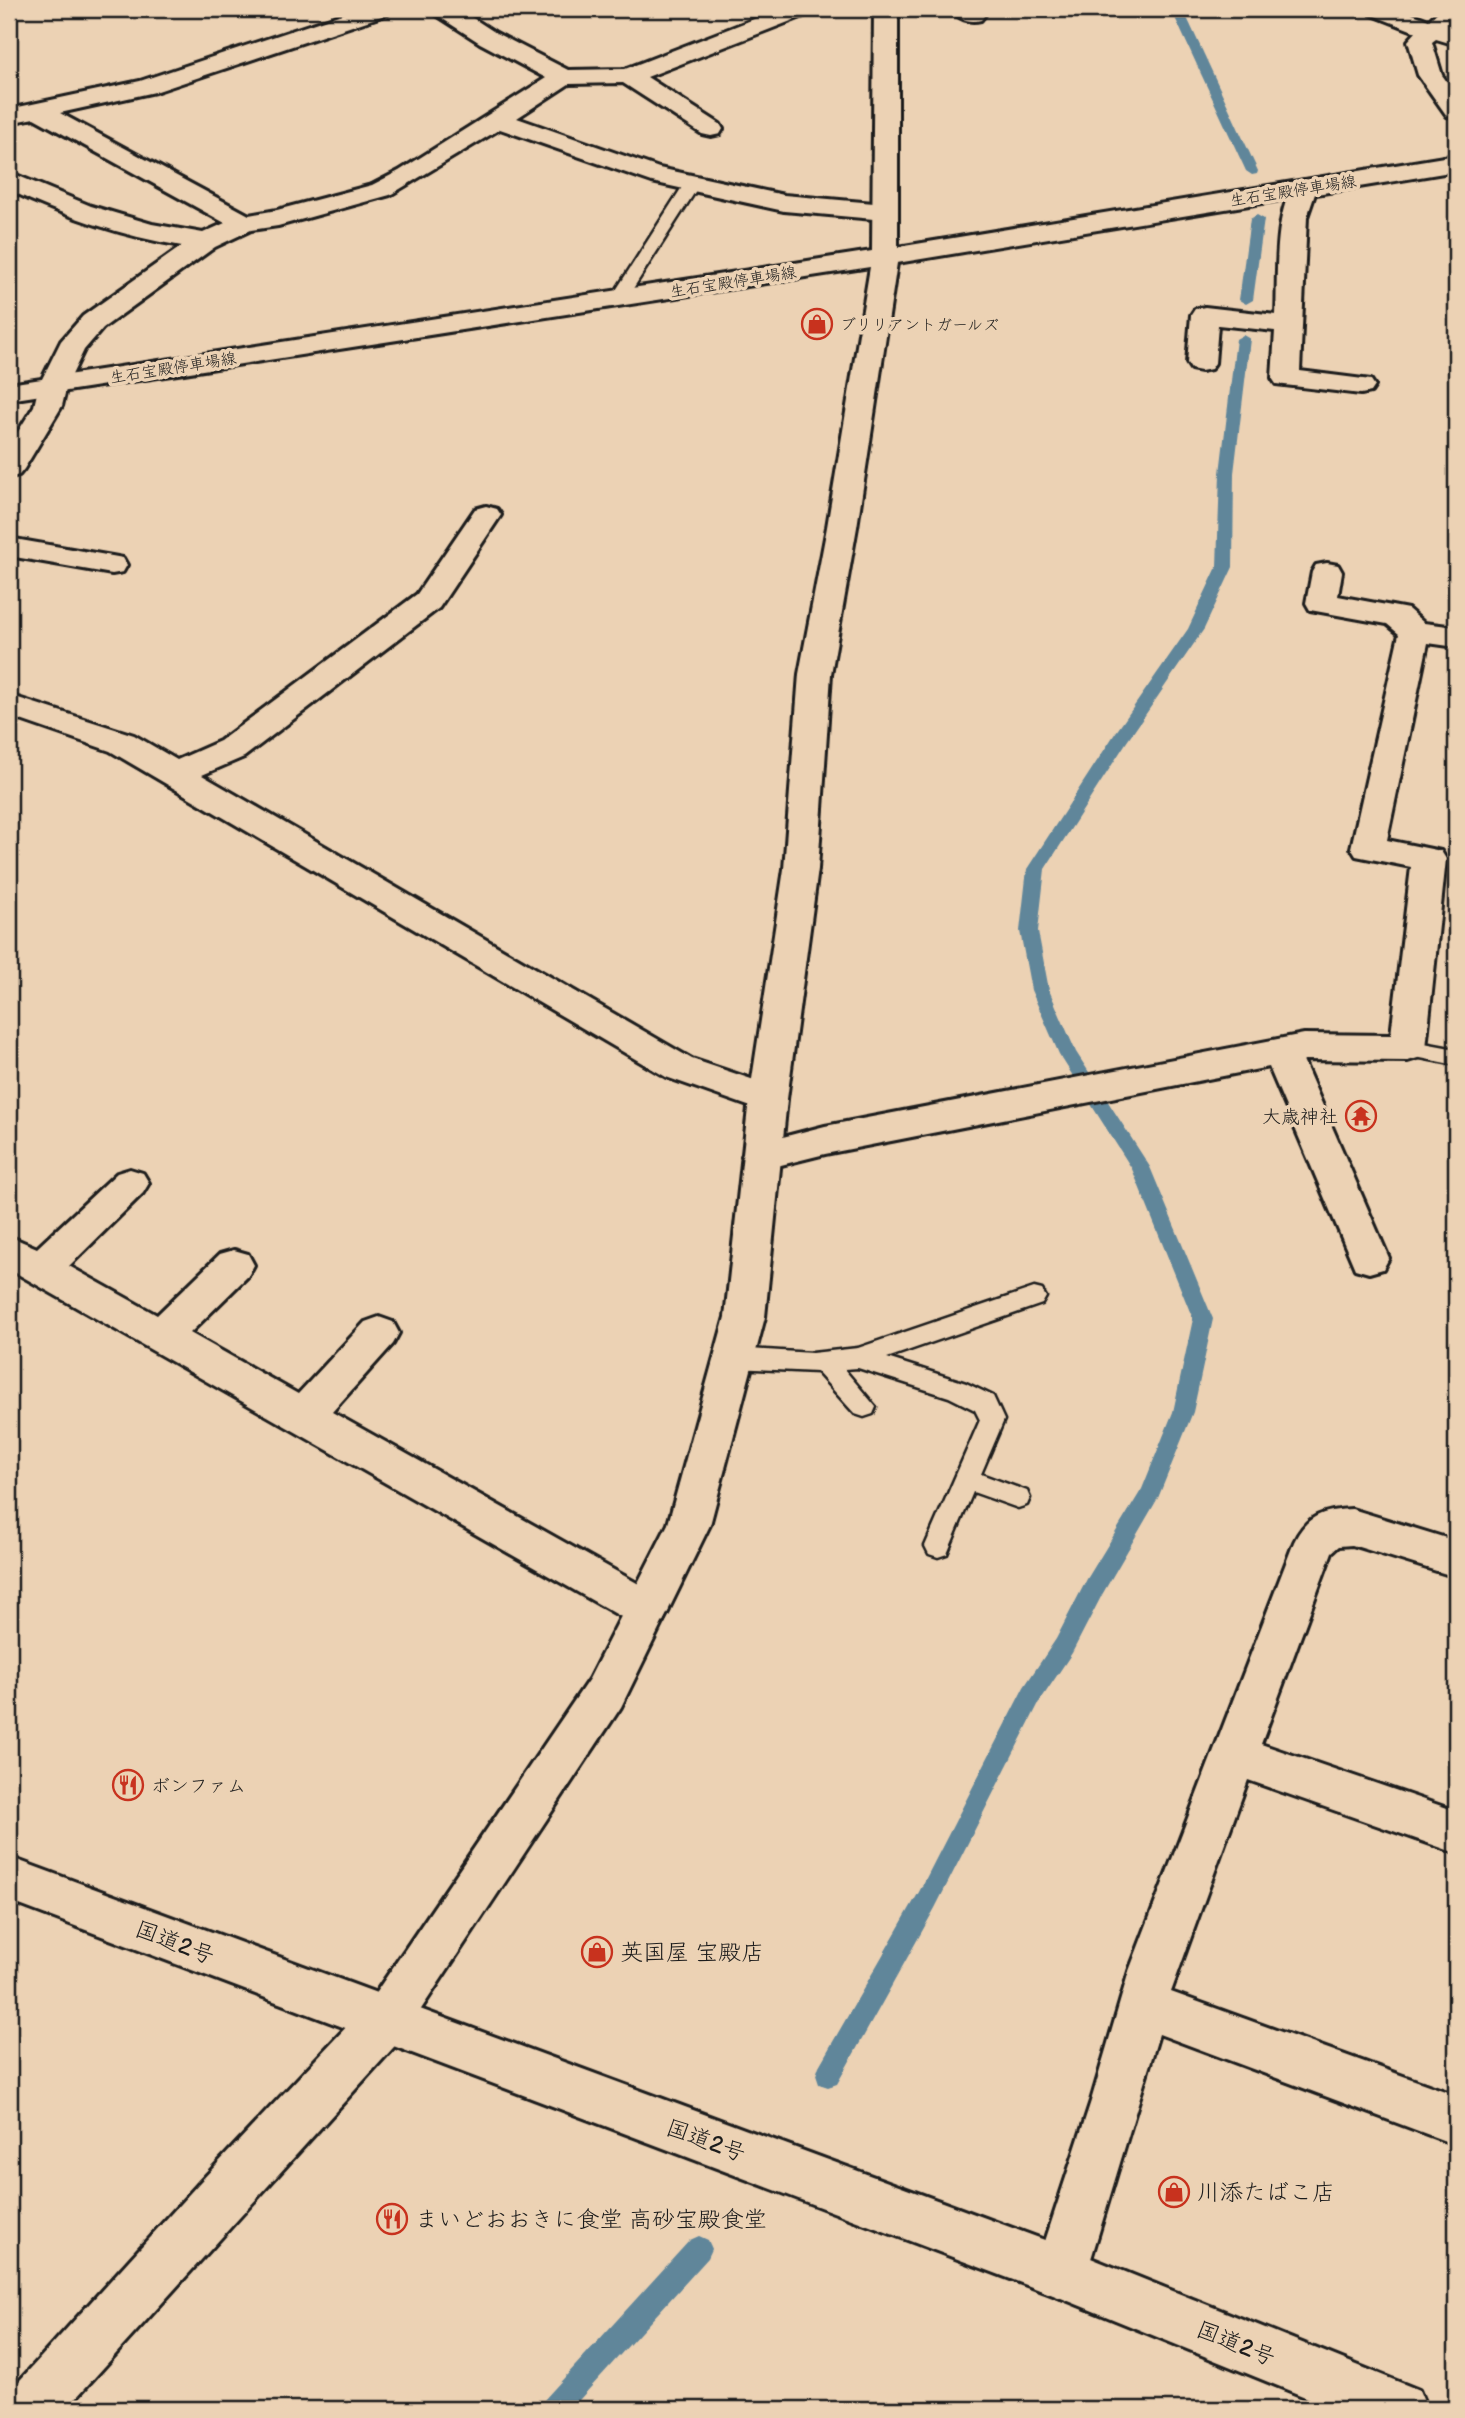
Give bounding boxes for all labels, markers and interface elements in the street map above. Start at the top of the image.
street label: 生石宝殿停車場線 [1229,172,1358,211]
street label: 生石宝殿停車場線 [669,263,798,302]
shop icon: ブリリアントガールズ [800,307,834,341]
place label: ブリリアントガールズ [840,316,999,335]
street label: 生石宝殿停車場線 [109,349,238,388]
temple icon: 大歳神社 [1344,1099,1378,1133]
place label: 大歳神社 [1262,1106,1338,1129]
restaurant icon: ボンファム [111,1768,145,1802]
place label: ボンファム [151,1775,246,1798]
street label: 国道2号 [131,1915,218,1971]
shop icon: 英国屋 宝殿店 [580,1935,614,1969]
place label: 英国屋 宝殿店 [620,1939,764,1967]
street label: 国道2号 [662,2114,749,2168]
shop icon: 川添たばこ店 [1157,2175,1191,2209]
place label: 川添たばこ店 [1197,2179,1335,2207]
restaurant icon: まいどおおきに食堂 高砂宝殿食堂 [375,2202,409,2236]
place label: まいどおおきに食堂 高砂宝殿食堂 [415,2206,767,2234]
street label: 国道2号 [1192,2315,1279,2372]

